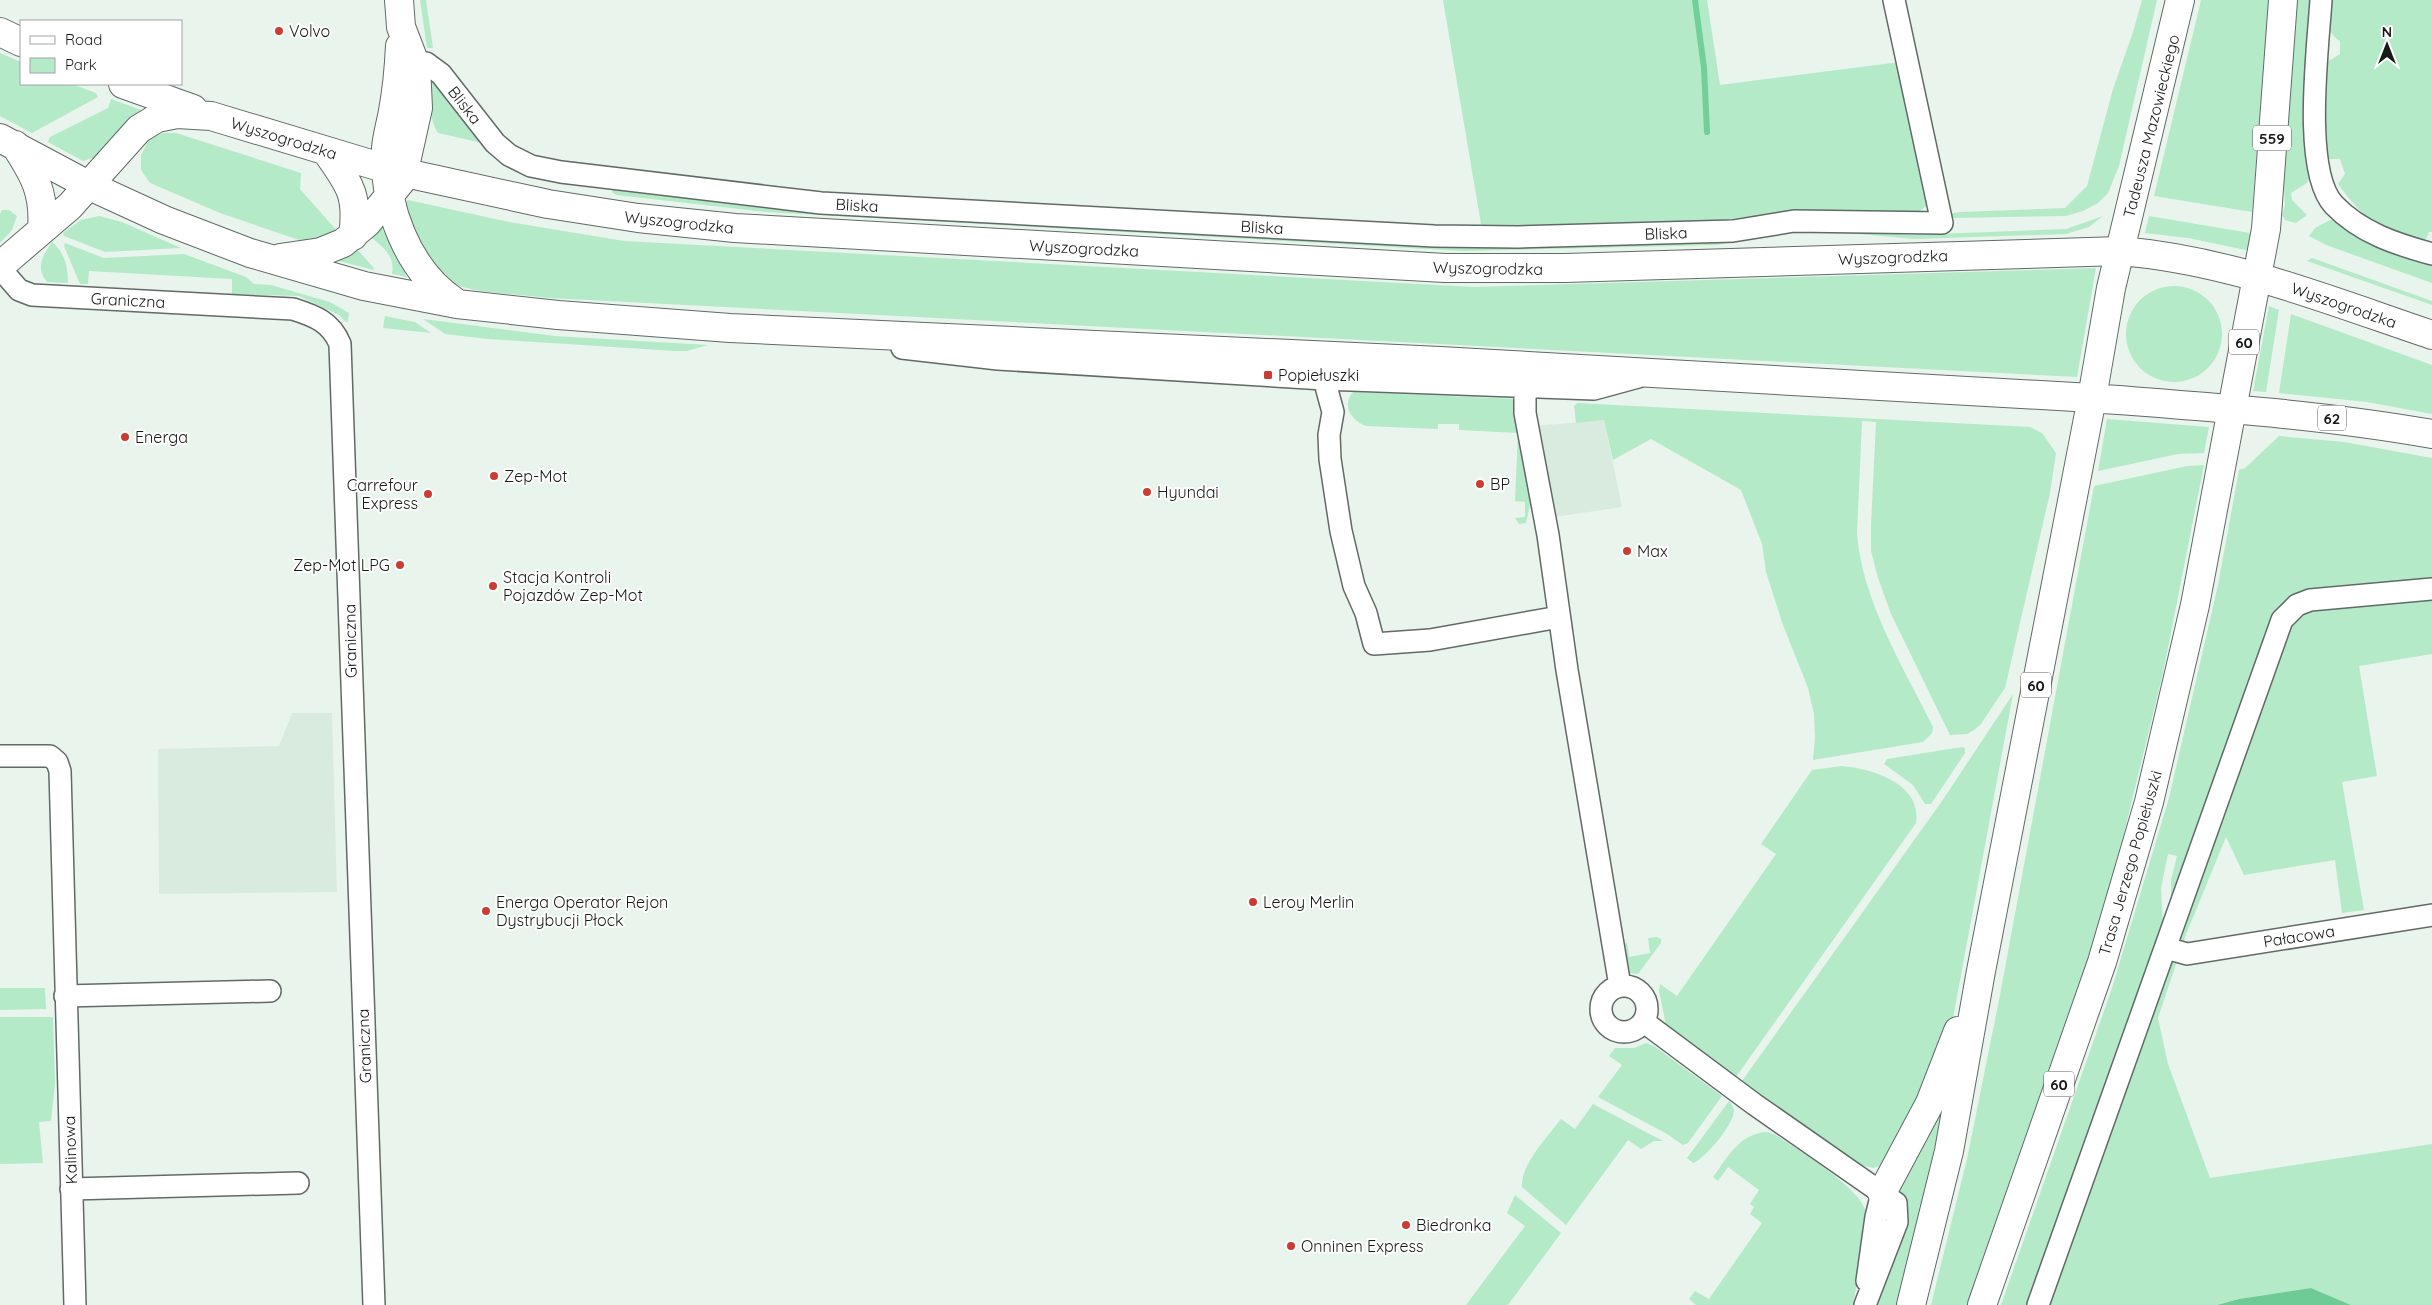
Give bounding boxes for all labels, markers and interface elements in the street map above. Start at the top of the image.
legend [20,20,182,85]
north arrow [2362,20,2412,70]
place label: Volvo [289,21,330,41]
text: N [2382,23,2392,41]
marker: Volvo [273,25,285,37]
text: Road [65,30,102,49]
street label: Tadeusza Mazowieckiego [2119,32,2183,220]
text: Park [65,55,97,74]
street label: Bliska [444,82,486,128]
street label: Wyszogrodzka [228,112,340,164]
road number: 559 [2253,126,2291,150]
street label: Bliska [835,194,879,216]
street label: Wyszogrodzka [623,206,735,238]
street label: Bliska [1240,216,1284,238]
street label: Bliska [1644,222,1688,244]
street label: Wyszogrodzka [1029,235,1139,261]
street label: Wyszogrodzka [1838,245,1948,269]
street label: Wyszogrodzka [1433,257,1543,279]
street label: Wyszogrodzka [2289,278,2399,332]
street label: Graniczna [90,288,166,312]
road number: 60 [2229,330,2259,354]
place label: Popiełuszki [1278,365,1359,385]
marker: Popiełuszki [1262,369,1274,381]
road number: 62 [2318,406,2346,430]
place label: Energa [135,427,188,447]
marker: Energa [119,431,131,443]
place label: Zep-Mot [504,466,568,486]
marker: Zep-Mot [488,470,500,482]
place label: BP [1490,474,1510,494]
place label: Carrefour Express [347,475,418,513]
marker: BP [1474,478,1486,490]
place label: Hyundai [1157,482,1219,502]
marker: Hyundai [1141,486,1153,498]
marker: Carrefour Express [422,488,434,500]
place label: Max [1637,541,1668,561]
marker: Max [1621,545,1633,557]
place label: Zep-Mot LPG [293,555,390,575]
marker: Zep-Mot LPG [394,559,406,571]
place label: Stacja Kontroli Pojazdów Zep-Mot [503,567,643,605]
marker: Stacja Kontroli Pojazdów Zep-Mot [487,580,499,592]
street label: Graniczna [339,604,361,678]
road number: 60 [2021,672,2051,698]
street label: Trasa Jerzego Popiełuszki [2094,768,2166,958]
place label: Energa Operator Rejon Dystrybucji Płock [496,892,668,930]
place label: Leroy Merlin [1263,892,1354,912]
marker: Leroy Merlin [1247,896,1259,908]
marker: Energa Operator Rejon Dystrybucji Płock [480,905,492,917]
street label: Pałacowa [2262,920,2336,952]
street label: Graniczna [353,1008,375,1084]
road number: 60 [2044,1072,2074,1096]
street label: Kalinowa [59,1116,81,1184]
place label: Biedronka [1416,1215,1492,1235]
marker: Biedronka [1400,1219,1412,1231]
place label: Onninen Express [1301,1236,1423,1256]
marker: Onninen Express [1285,1240,1297,1252]

